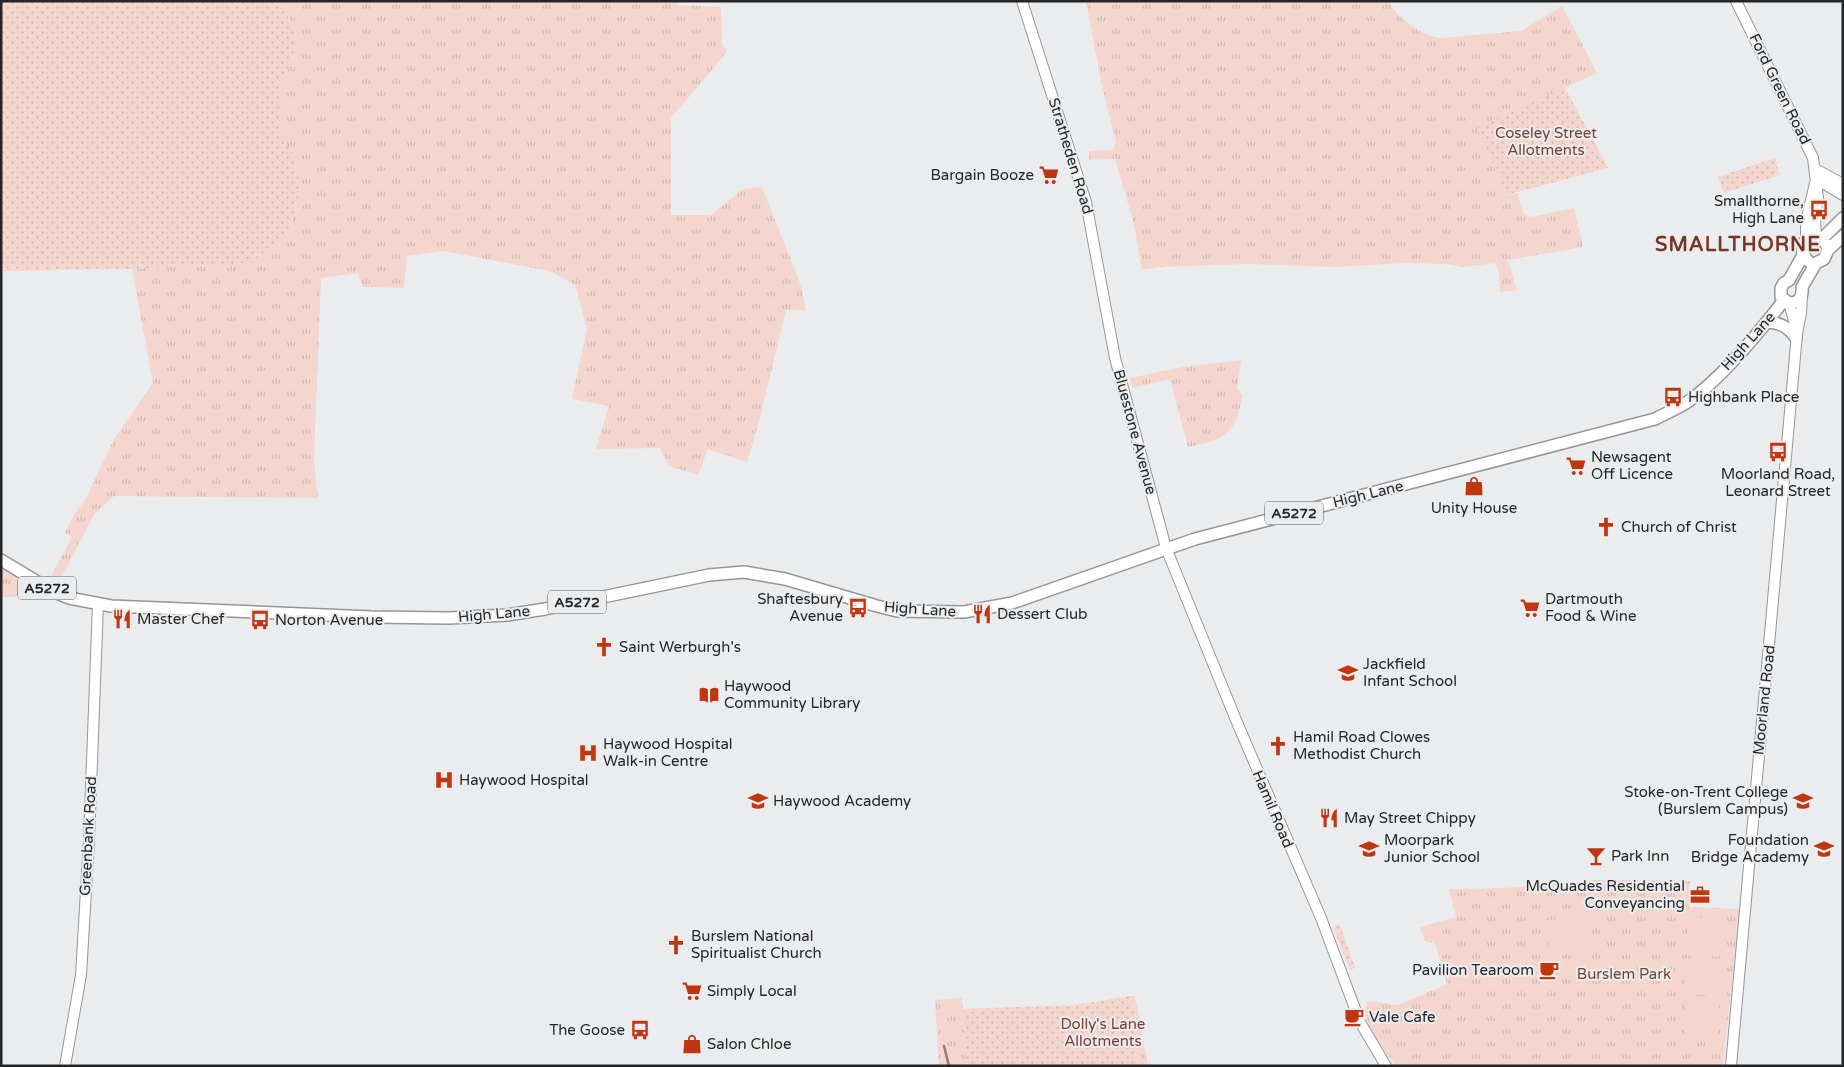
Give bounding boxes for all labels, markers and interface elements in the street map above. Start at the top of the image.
street label: Ford Green Road [1745,31,1815,147]
street label: Stratheden Road [1045,96,1097,216]
park label: Coseley Street Allotments [1495,124,1597,159]
supermarket icon: Bargain Booze [1038,164,1060,186]
place label: Bargain Booze [930,166,1034,184]
place label: Smallthorne, High Lane [1714,192,1804,227]
bus stop icon: Smallthorne, High Lane [1808,199,1830,221]
district label: SMALLTHORNE [1655,233,1821,257]
street label: High Lane [1717,308,1779,374]
street label: Bluestone Avenue [1110,367,1160,497]
bus stop icon: Highbank Place [1662,386,1684,408]
place label: Highbank Place [1688,388,1799,406]
bus stop icon: Moorland Road, Leonard Street [1767,441,1789,463]
place label: Newsagent Off Licence [1591,448,1673,483]
supermarket icon: Newsagent Off Licence [1565,455,1587,477]
place label: Moorland Road, Leonard Street [1721,465,1835,500]
shop icon: Unity House [1463,475,1485,497]
street label: High Lane [1331,477,1405,511]
place label: Unity House [1431,499,1517,517]
road number: A5272 [1265,502,1323,524]
church icon: Church of Christ [1595,516,1617,538]
place label: Church of Christ [1621,518,1737,536]
road number: A5272 [18,576,76,600]
road number: A5272 [548,590,606,614]
place label: Shaftesbury Avenue [757,590,843,625]
place label: Dartmouth Food & Wine [1545,590,1636,625]
bus stop icon: Shaftesbury Avenue [847,597,869,619]
supermarket icon: Dartmouth Food & Wine [1519,597,1541,619]
street label: High Lane [883,598,957,620]
street label: High Lane [457,602,531,626]
restaurant icon: Dessert Club [971,603,993,625]
place label: Dessert Club [997,605,1088,623]
restaurant icon: Master Chef [111,608,133,630]
bus stop icon: Norton Avenue [249,609,271,631]
place label: Master Chef [137,610,225,628]
place label: Norton Avenue [275,611,383,629]
church icon: Saint Werburgh's [593,636,615,658]
place label: Saint Werburgh's [619,638,741,656]
street label: Moorland Road [1749,644,1779,756]
place label: Jackfield Infant School [1363,655,1457,690]
school or university icon: Jackfield Infant School [1337,662,1359,684]
place label: Haywood Community Library [724,677,860,712]
library icon: Haywood Community Library [698,684,720,706]
place label: Hamil Road Clowes Methodist Church [1293,728,1430,763]
place label: Haywood Hospital Walk-in Centre [603,735,733,770]
church icon: Hamil Road Clowes Methodist Church [1267,735,1289,757]
hospital icon: Haywood Hospital Walk-in Centre [577,742,599,764]
street label: Hamil Road [1249,767,1297,851]
hospital icon: Haywood Hospital [433,769,455,791]
place label: Haywood Hospital [459,771,589,789]
street label: Greenbank Road [76,776,100,896]
place label: Stoke-on-Trent College (Burslem Campus) [1624,783,1788,818]
school or university icon: Haywood Academy [747,790,769,812]
school or university icon: Stoke-on-Trent College (Burslem Campus) [1792,790,1814,812]
place label: Haywood Academy [773,792,911,810]
restaurant icon: May Street Chippy [1318,807,1340,829]
place label: May Street Chippy [1344,809,1476,827]
place label: Moorpark Junior School [1384,831,1480,866]
place label: Foundation Bridge Academy [1691,831,1809,866]
school or university icon: Moorpark Junior School [1358,838,1380,860]
school or university icon: Foundation Bridge Academy [1813,838,1835,860]
bar icon: Park Inn [1585,845,1607,867]
place label: Park Inn [1611,847,1669,865]
place label: McQuades Residential Conveyancing [1526,877,1685,912]
office icon: McQuades Residential Conveyancing [1689,884,1711,906]
place label: Burslem National Spiritualist Church [691,927,822,962]
church icon: Burslem National Spiritualist Church [665,934,687,956]
cafe icon: Pavilion Tearoom [1538,959,1560,981]
place label: Pavilion Tearoom [1412,961,1534,979]
park label: Burslem Park [1577,965,1671,983]
supermarket icon: Simply Local [681,980,703,1002]
place label: Simply Local [707,982,797,1000]
cafe icon: Vale Cafe [1343,1006,1365,1028]
place label: Vale Cafe [1369,1008,1436,1026]
park label: Dolly's Lane Allotments [1061,1015,1145,1050]
bus stop icon: The Goose [629,1019,651,1041]
place label: The Goose [549,1021,625,1039]
shop icon: Salon Chloe [681,1033,703,1055]
place label: Salon Chloe [707,1035,791,1053]

